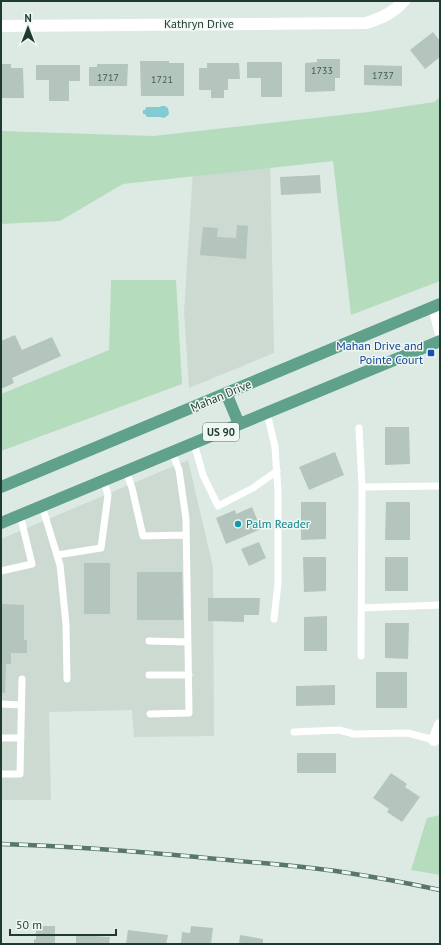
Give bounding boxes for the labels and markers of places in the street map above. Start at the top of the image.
place label: Mahan Drive and Pointe Court [336,338,423,367]
marker: Mahan Drive and Pointe Court [426,348,436,358]
place label: Palm Reader [246,516,310,531]
marker: Palm Reader [233,519,243,529]

